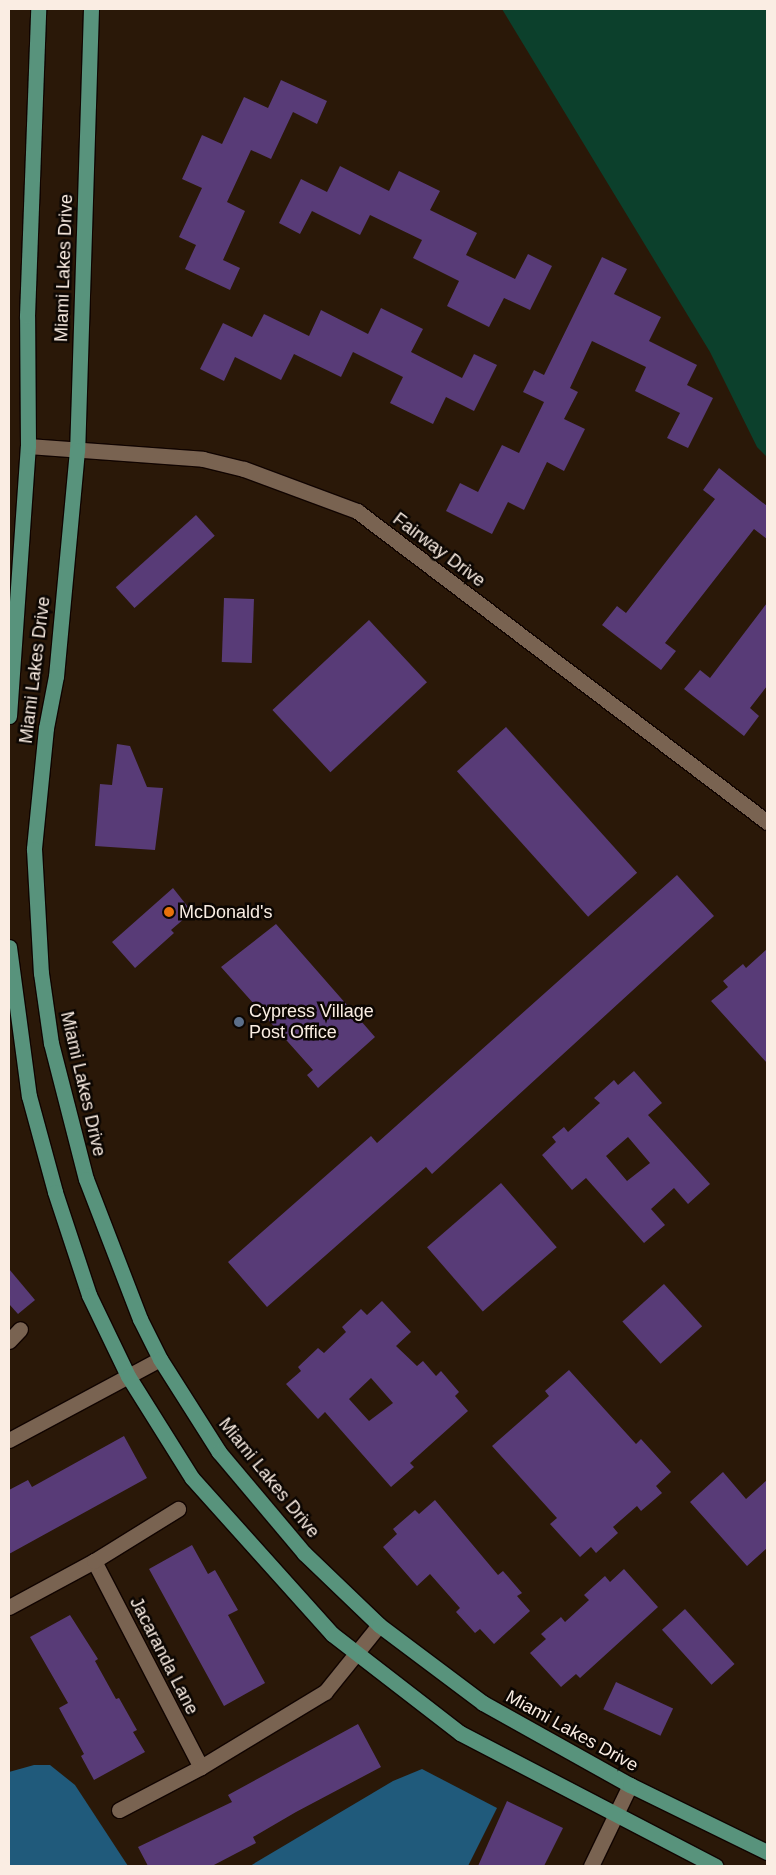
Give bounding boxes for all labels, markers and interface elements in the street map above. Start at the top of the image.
street label: Miami Lakes Drive [51,194,77,342]
street label: Fairway Drive [389,508,489,592]
street label: Miami Lakes Drive [15,595,55,745]
place label: McDonald's [179,901,272,923]
marker: McDonald's [163,906,175,918]
place label: Cypress Village Post Office [249,1001,374,1044]
street label: Miami Lakes Drive [56,1009,110,1159]
marker: Cypress Village Post Office [233,1016,245,1028]
street label: Miami Lakes Drive [214,1414,324,1542]
street label: Jacaranda Lane [125,1594,203,1718]
street label: Miami Lakes Drive [502,1686,642,1776]

